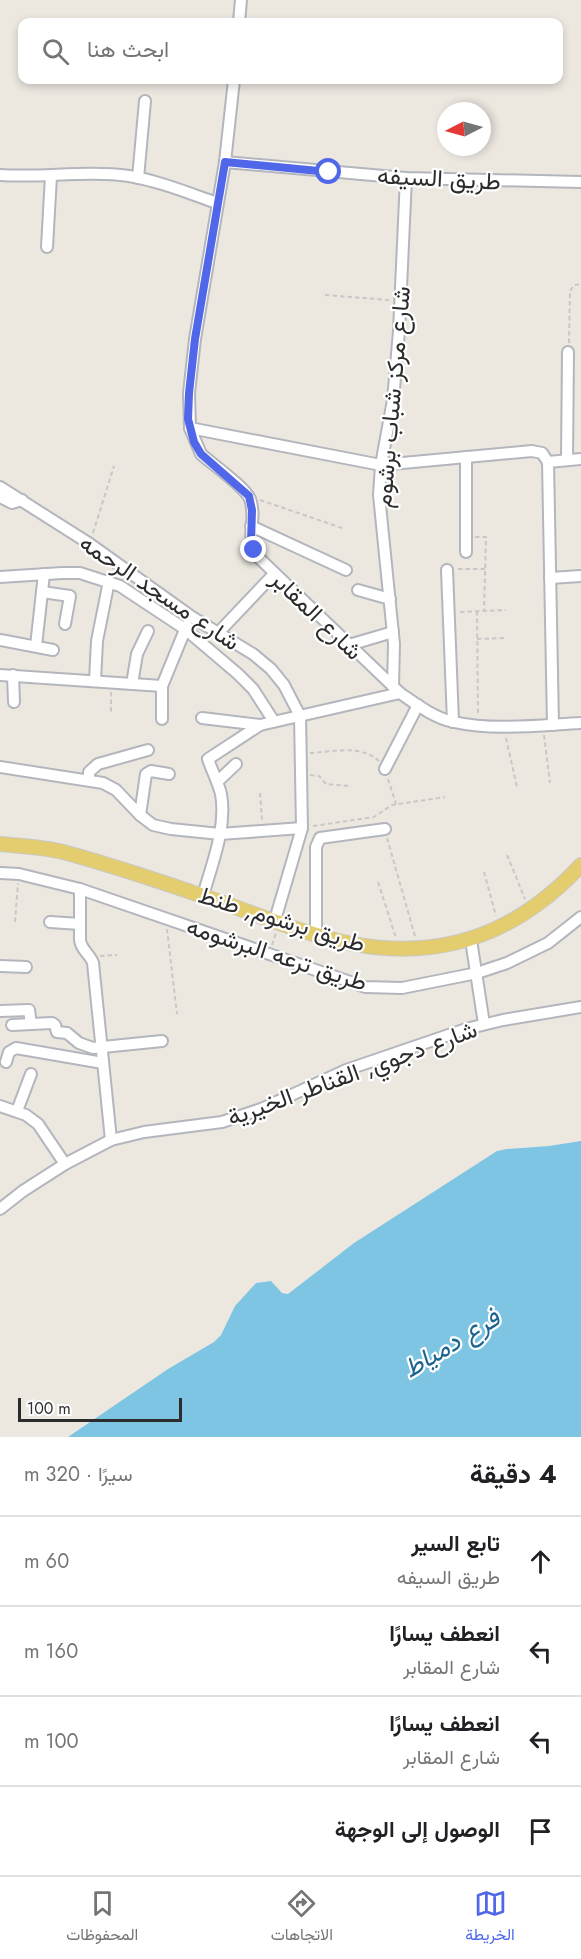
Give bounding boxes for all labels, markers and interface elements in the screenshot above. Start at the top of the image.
search box [18,18,563,84]
text: ابحث هنا [87,33,169,65]
icon: search [39,35,72,68]
north arrow [437,102,491,156]
street label: طريق السيفه [376,157,502,199]
route start [315,158,341,184]
street label: شارع مركز شباب برشوم [365,285,419,509]
street label: شارع مسجد الرحمه [73,525,247,659]
route end [240,536,266,562]
street label: شارع المقابر [262,561,371,668]
street label: طريق برشوم, طنط [194,877,370,961]
street label: طريق ترعه البرشومه [182,908,372,1000]
street label: شارع دجوي, القناطر الخيرية [222,1011,483,1136]
water label: فرع دمياط [395,1298,508,1387]
scale bar [18,1395,182,1422]
text: 100 m [27,1397,71,1420]
text: 4 دقيقة [470,1455,557,1493]
text: سيرًا · 320 m [24,1460,133,1489]
text: تابع السير [411,1527,500,1559]
icon: ahead [524,1545,557,1578]
text: 60 m [24,1547,69,1576]
text: طريق السيفه [397,1563,500,1592]
text: انعطف يسارًا [389,1617,500,1649]
icon: left [524,1635,557,1668]
text: 160 m [24,1637,78,1666]
text: شارع المقابر [403,1653,500,1682]
text: انعطف يسارًا [389,1707,500,1739]
icon: left [524,1725,557,1758]
text: 100 m [24,1727,79,1756]
text: شارع المقابر [403,1743,500,1772]
text: الوصول إلى الوجهة [335,1813,500,1845]
icon: arrive [524,1815,557,1848]
tab: المحفوظات [66,1887,138,1949]
tab: الاتجاهات [271,1887,333,1949]
tab: الخريطة [465,1887,515,1949]

